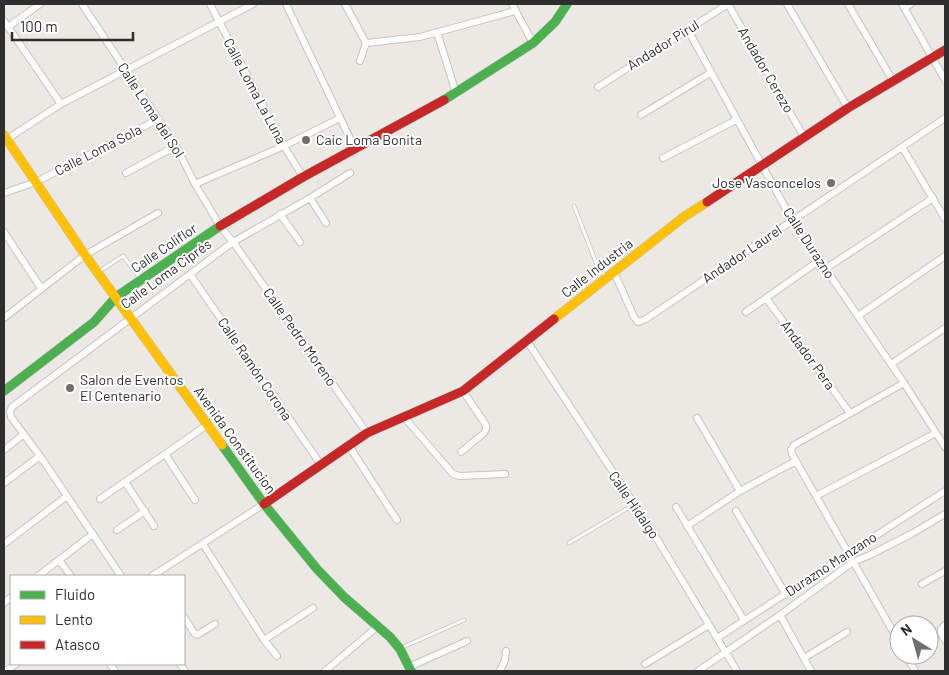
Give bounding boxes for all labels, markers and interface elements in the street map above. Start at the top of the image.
scale bar [12,10,134,42]
street label: Andador Pirul [624,16,702,73]
text: 100 m [20,17,58,35]
street label: Andador Cerezo [735,24,798,116]
street label: Calle Loma La Luna [220,35,291,147]
street label: Calle Loma del Sol [114,59,188,160]
street label: Calle Loma Sola [51,120,144,179]
place label: Caic Loma Bonita [316,131,422,148]
marker: Caic Loma Bonita [300,134,312,146]
place label: Jose Vasconcelos [712,174,821,191]
marker: Jose Vasconcelos [825,177,837,189]
street label: Calle Durazno [780,204,839,282]
street label: Calle Coliflor [127,219,200,276]
street label: Andador Laurel [699,221,785,286]
street label: Calle Industria [558,234,636,301]
street label: Calle Loma Ciprés [117,235,215,312]
street label: Calle Pedro Moreno [260,284,341,389]
street label: Calle Ramón Corona [215,314,296,424]
street label: Andador Pera [778,317,839,393]
place label: Salon de Eventos El Centenario [80,371,184,404]
marker: Salon de Eventos El Centenario [64,382,76,394]
street label: Avenida Constitucion [191,383,280,497]
street label: Calle Hidalgo [606,468,663,542]
street label: Durazno Manzano [782,528,880,599]
legend [10,575,185,665]
text: Fluido [55,585,95,603]
text: Lento [55,610,93,628]
north arrow [889,615,939,665]
text: N [897,620,915,639]
text: Atasco [55,635,100,653]

